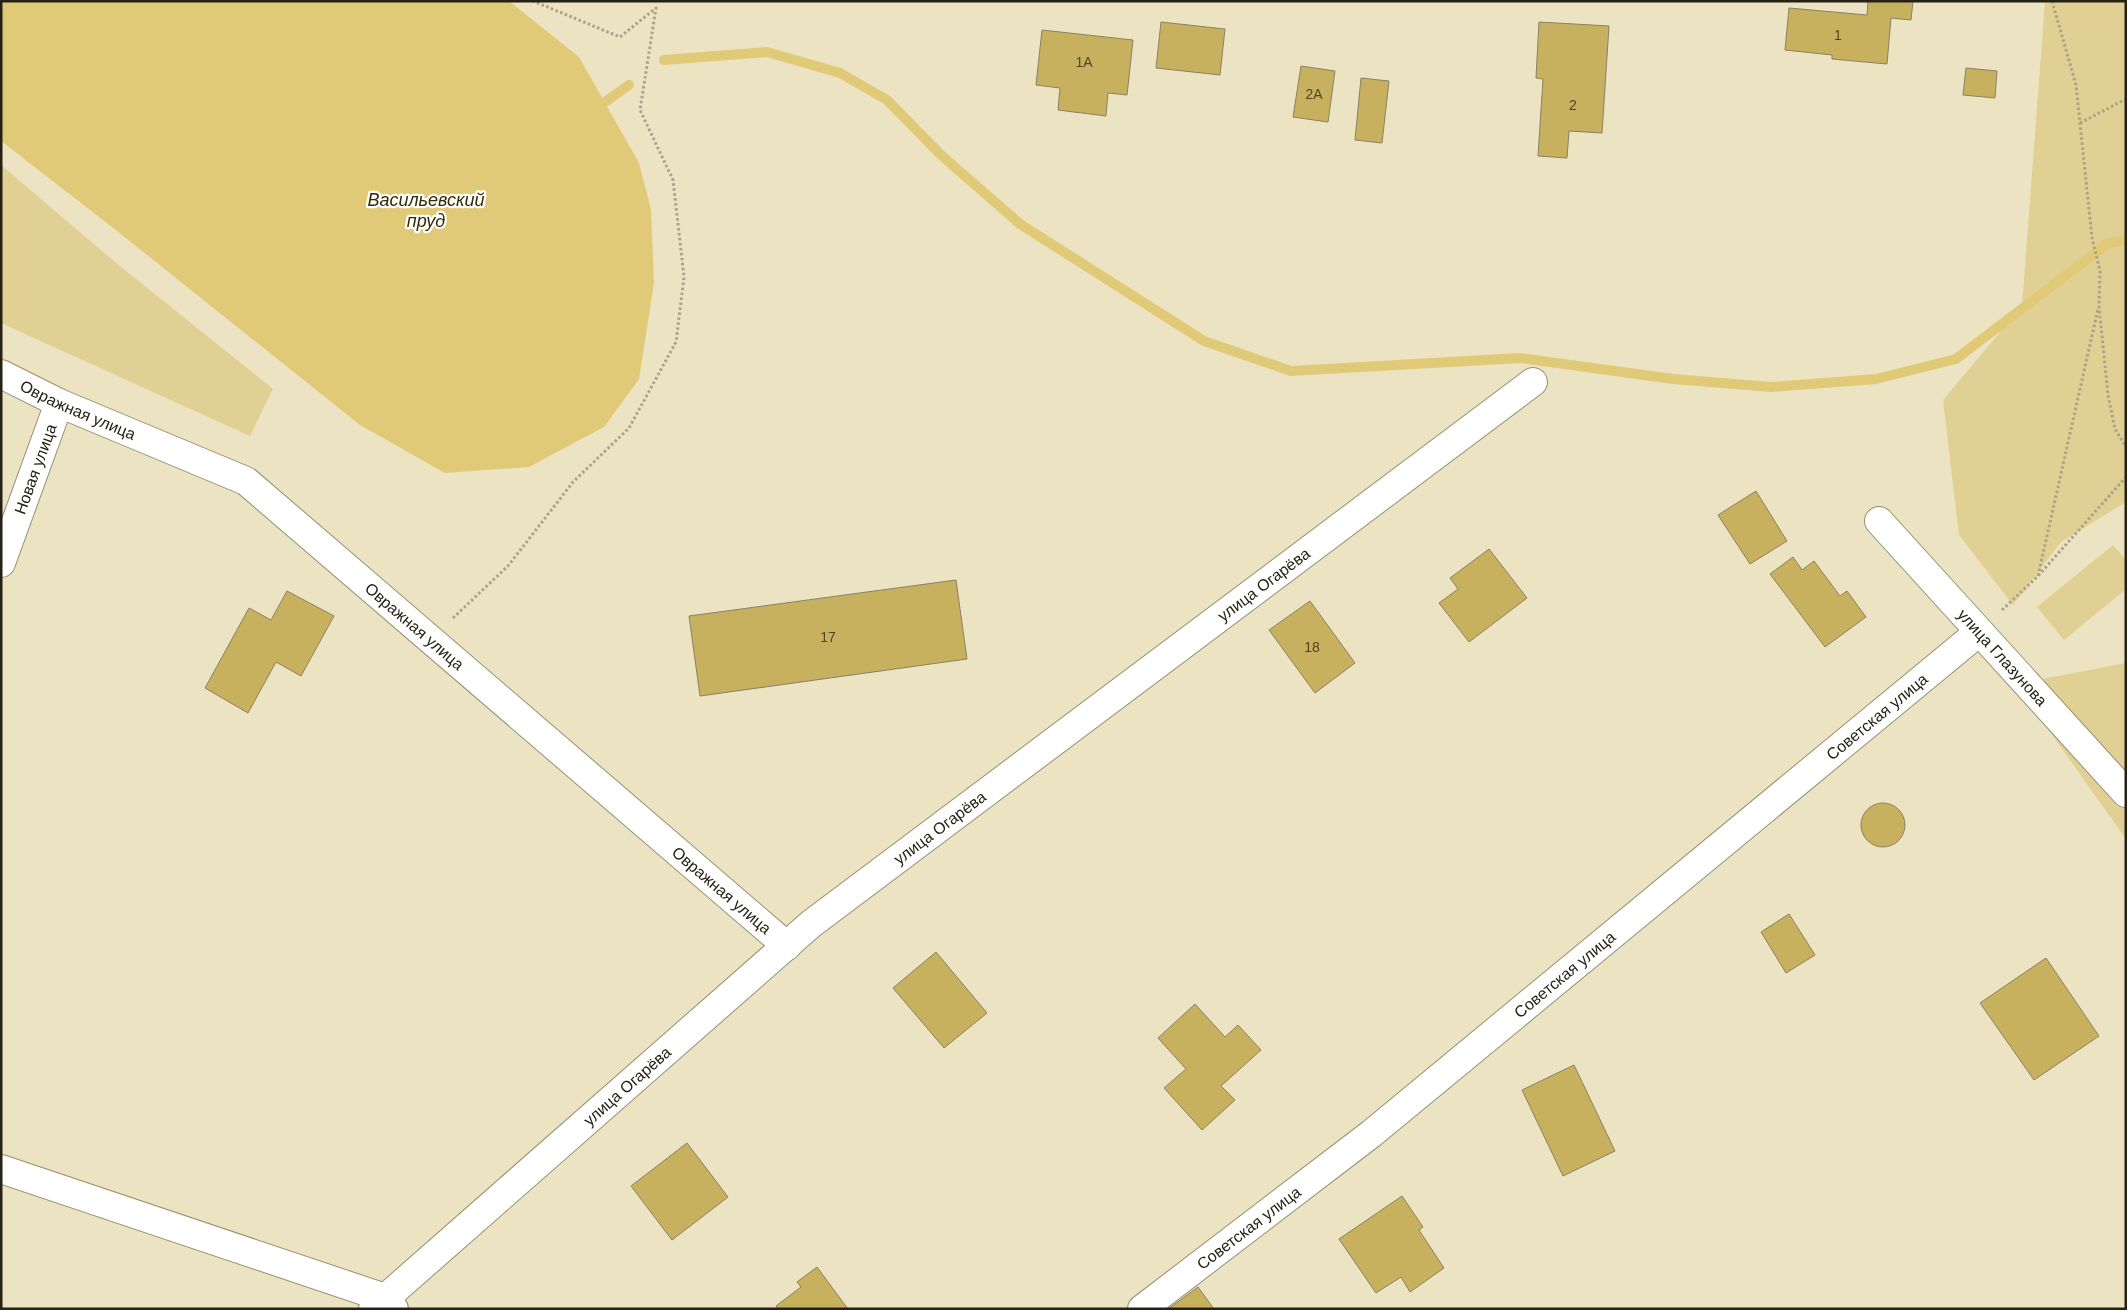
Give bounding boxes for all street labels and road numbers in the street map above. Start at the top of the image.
street label: Овражная улица [18,377,138,443]
street label: Новая улица [11,421,59,516]
street label: улица Огарёва [1214,544,1313,624]
street label: Овражная улица [362,579,468,673]
street label: улица Глазунова [1955,605,2051,709]
street label: Советская улица [1823,670,1931,763]
street label: улица Огарёва [890,787,989,867]
street label: Овражная улица [669,843,775,937]
street label: Советская улица [1510,928,1618,1021]
street label: улица Огарёва [580,1043,674,1129]
street label: Советская улица [1193,1183,1304,1273]

